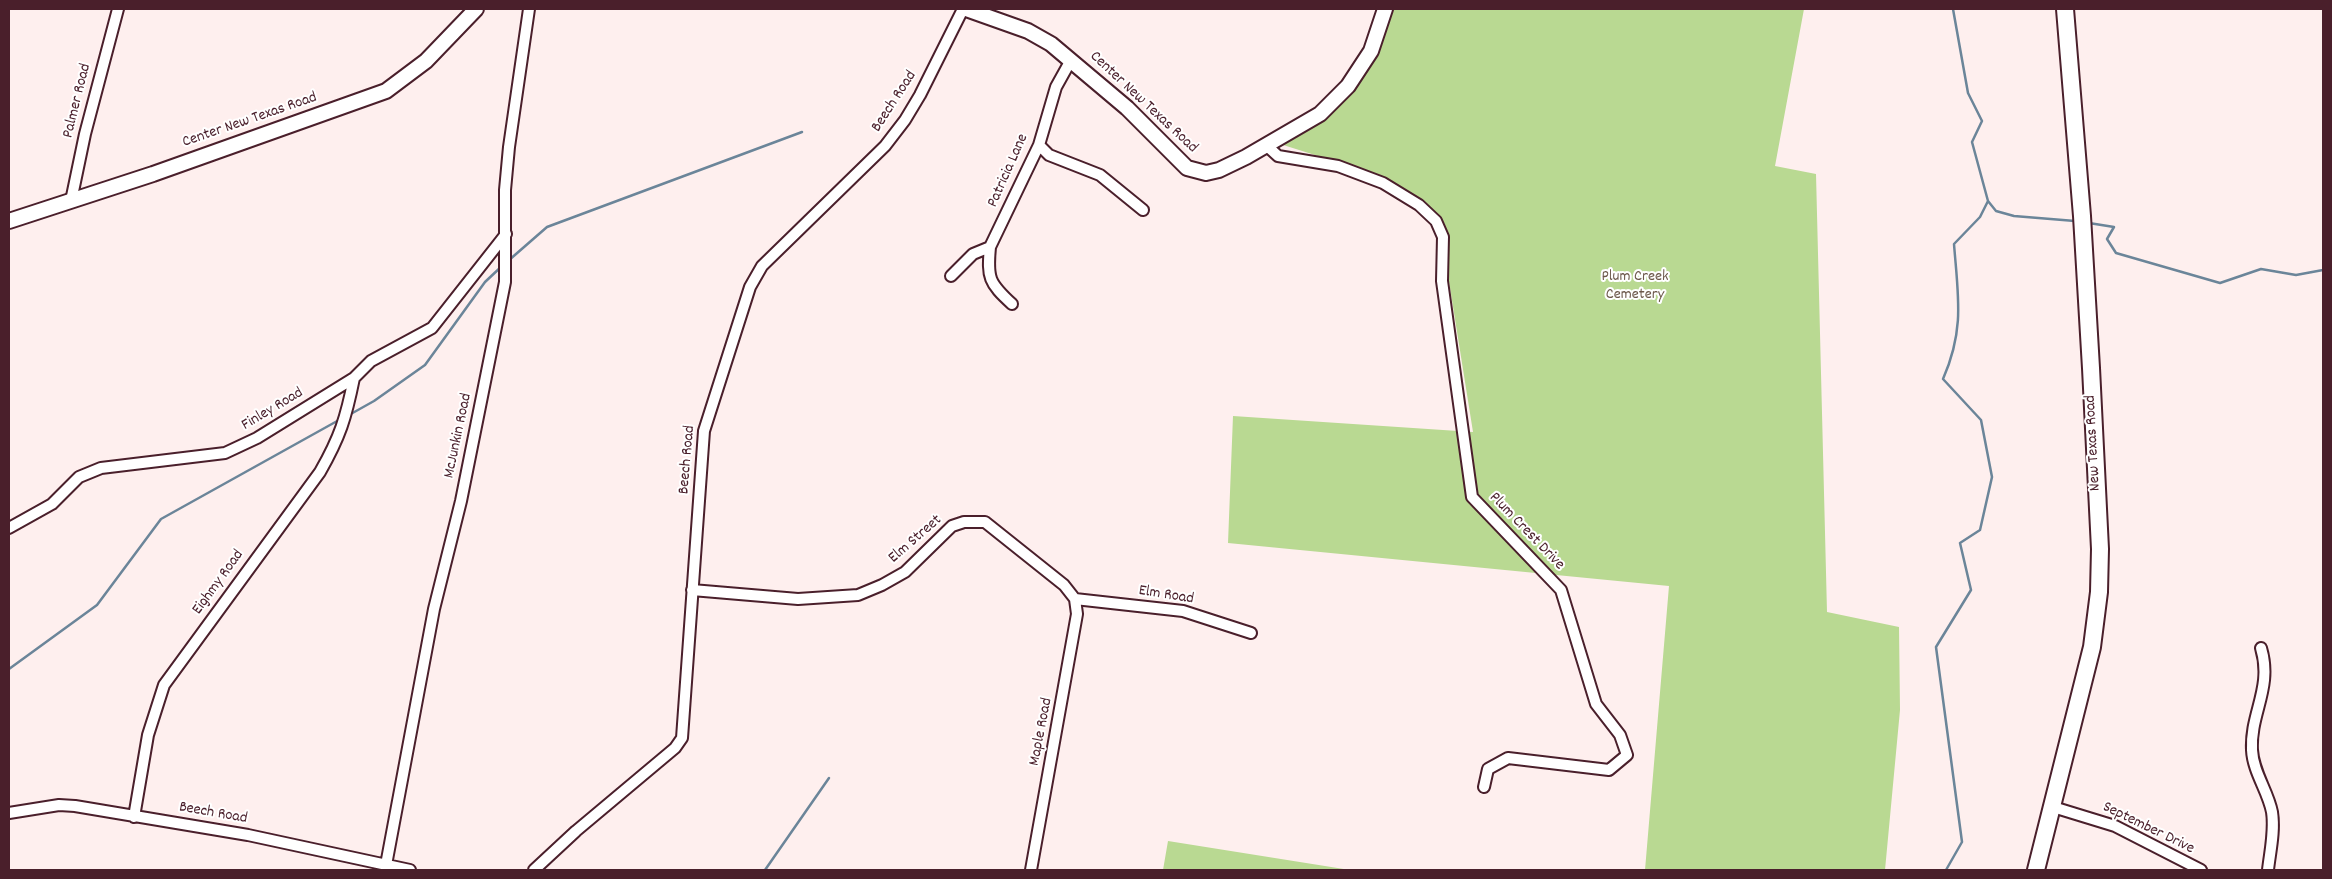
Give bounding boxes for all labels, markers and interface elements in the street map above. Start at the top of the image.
street label: Center New Texas Road [1085,48,1201,158]
street label: Palmer Road [59,62,97,140]
street label: Beech Road [868,68,922,136]
street label: Center New Texas Road [180,89,320,153]
street label: Patricia Lane [984,131,1034,211]
park label: Plum Creek Cemetery [1601,268,1669,306]
street label: Finley Road [239,384,307,436]
street label: McJunkin Road [441,392,477,480]
street label: New Texas Road [2082,395,2106,491]
street label: Beech Road [675,425,701,495]
street label: Plum Crest Drive [1484,489,1568,575]
street label: Elm Street [885,512,947,568]
street label: Eighmy Road [189,547,249,619]
street label: Elm Road [1137,582,1195,610]
street label: Maple Road [1026,696,1058,768]
street label: September Drive [2099,798,2197,860]
street label: Beech Road [177,799,249,829]

